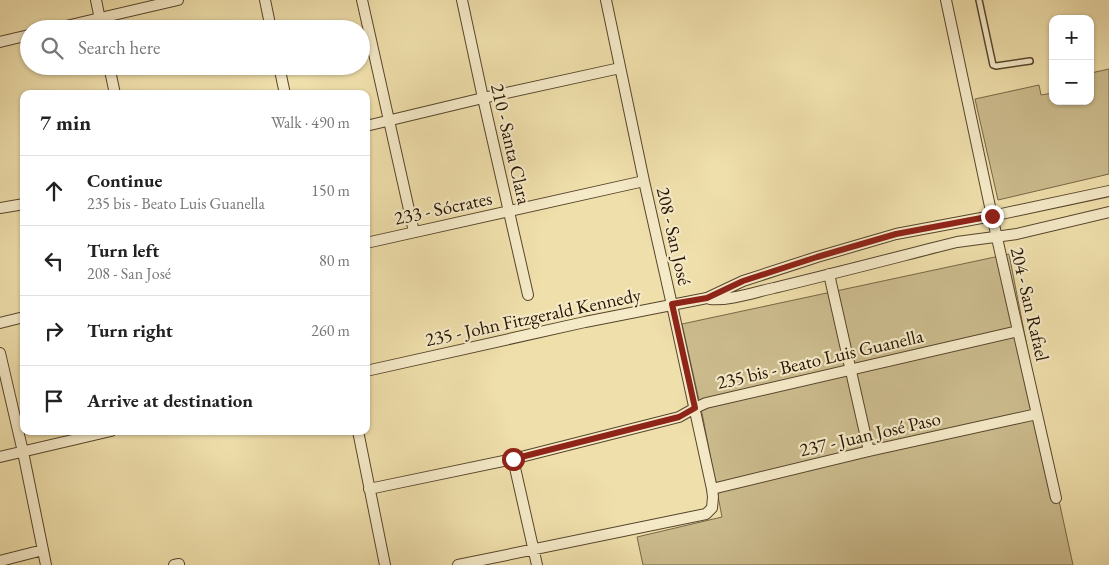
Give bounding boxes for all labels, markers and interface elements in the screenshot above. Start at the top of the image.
map controls [1049,15,1094,105]
button: + [1049,15,1094,60]
search box [20,20,370,75]
icon: search [38,34,66,62]
text: Search here [78,35,160,60]
button: − [1049,60,1094,105]
street label: 210 - Santa Clara [485,81,537,207]
text: 7 min [40,109,91,136]
text: Walk · 490 m [271,112,350,133]
text: Continue [87,168,162,193]
icon: ahead [40,177,68,205]
text: 150 m [311,180,350,201]
street label: 233 - Sócrates [392,185,494,231]
street label: 208 - San José [651,185,697,287]
text: 235 bis - Beato Luis Guanella [87,193,265,214]
route end [981,205,1004,228]
text: Turn left [87,238,159,263]
street label: 204 - San Rafael [1005,244,1055,364]
icon: left [40,247,68,275]
text: 80 m [319,250,350,271]
text: 208 - San José [87,263,171,284]
street label: 235 - John Fitzgerald Kennedy [423,282,644,352]
icon: right [40,317,68,345]
text: Turn right [87,318,173,343]
text: 260 m [311,320,350,341]
street label: 235 bis - Beato Luis Guanella [714,323,926,395]
icon: arrive [40,387,68,415]
text: Arrive at destination [87,388,253,413]
street label: 237 - Juan José Paso [797,406,943,462]
route start [502,448,525,471]

